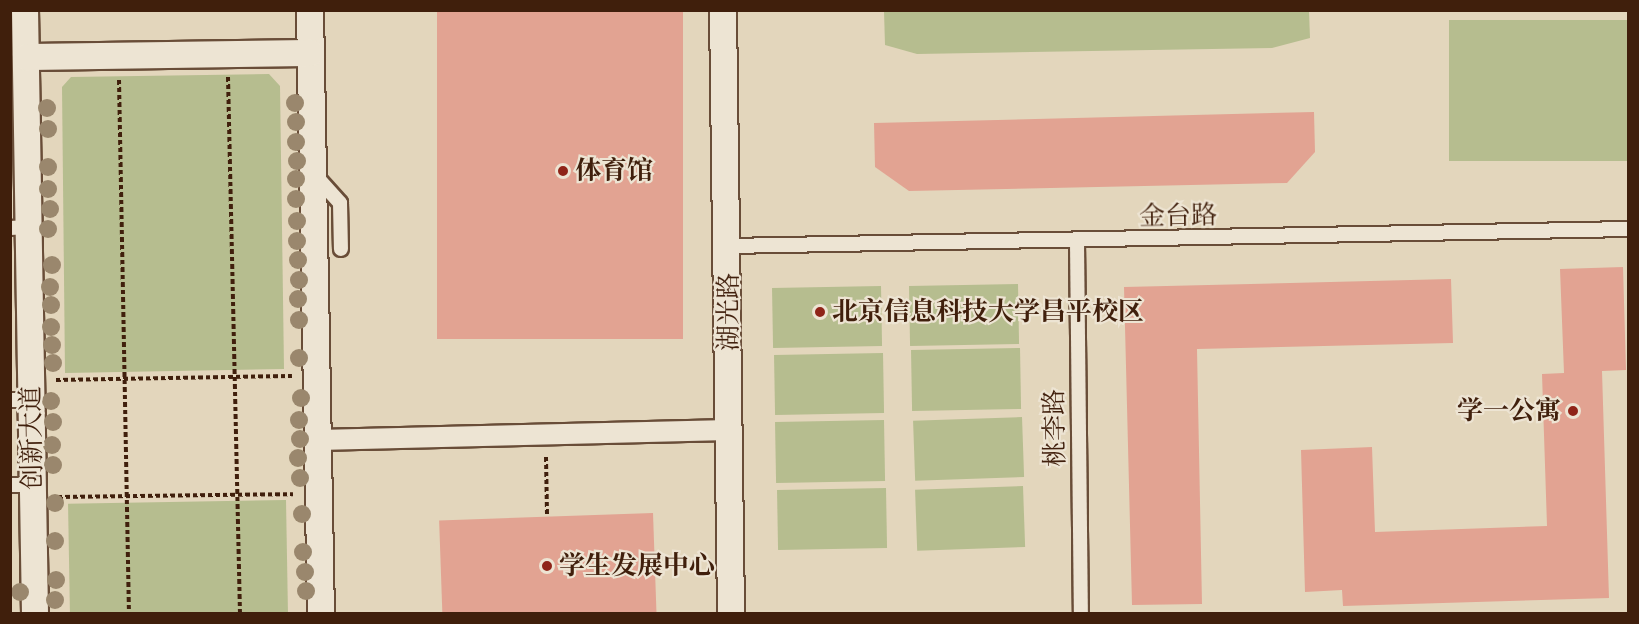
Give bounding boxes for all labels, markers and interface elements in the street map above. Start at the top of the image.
place label: 体育馆 [575,155,653,187]
marker: 体育馆 [556,164,570,178]
street label: 金台路 [1139,200,1217,232]
street label: 湖光路 [713,273,745,351]
place label: 北京信息科技大学昌平校区 [832,296,1144,328]
marker: 北京信息科技大学昌平校区 [813,305,827,319]
street label: 创新大道 [15,386,49,490]
street label: 桃李路 [1039,389,1071,467]
place label: 学一公寓 [1457,395,1561,427]
marker: 学一公寓 [1566,404,1580,418]
place label: 学生发展中心 [559,550,715,582]
marker: 学生发展中心 [540,559,554,573]

